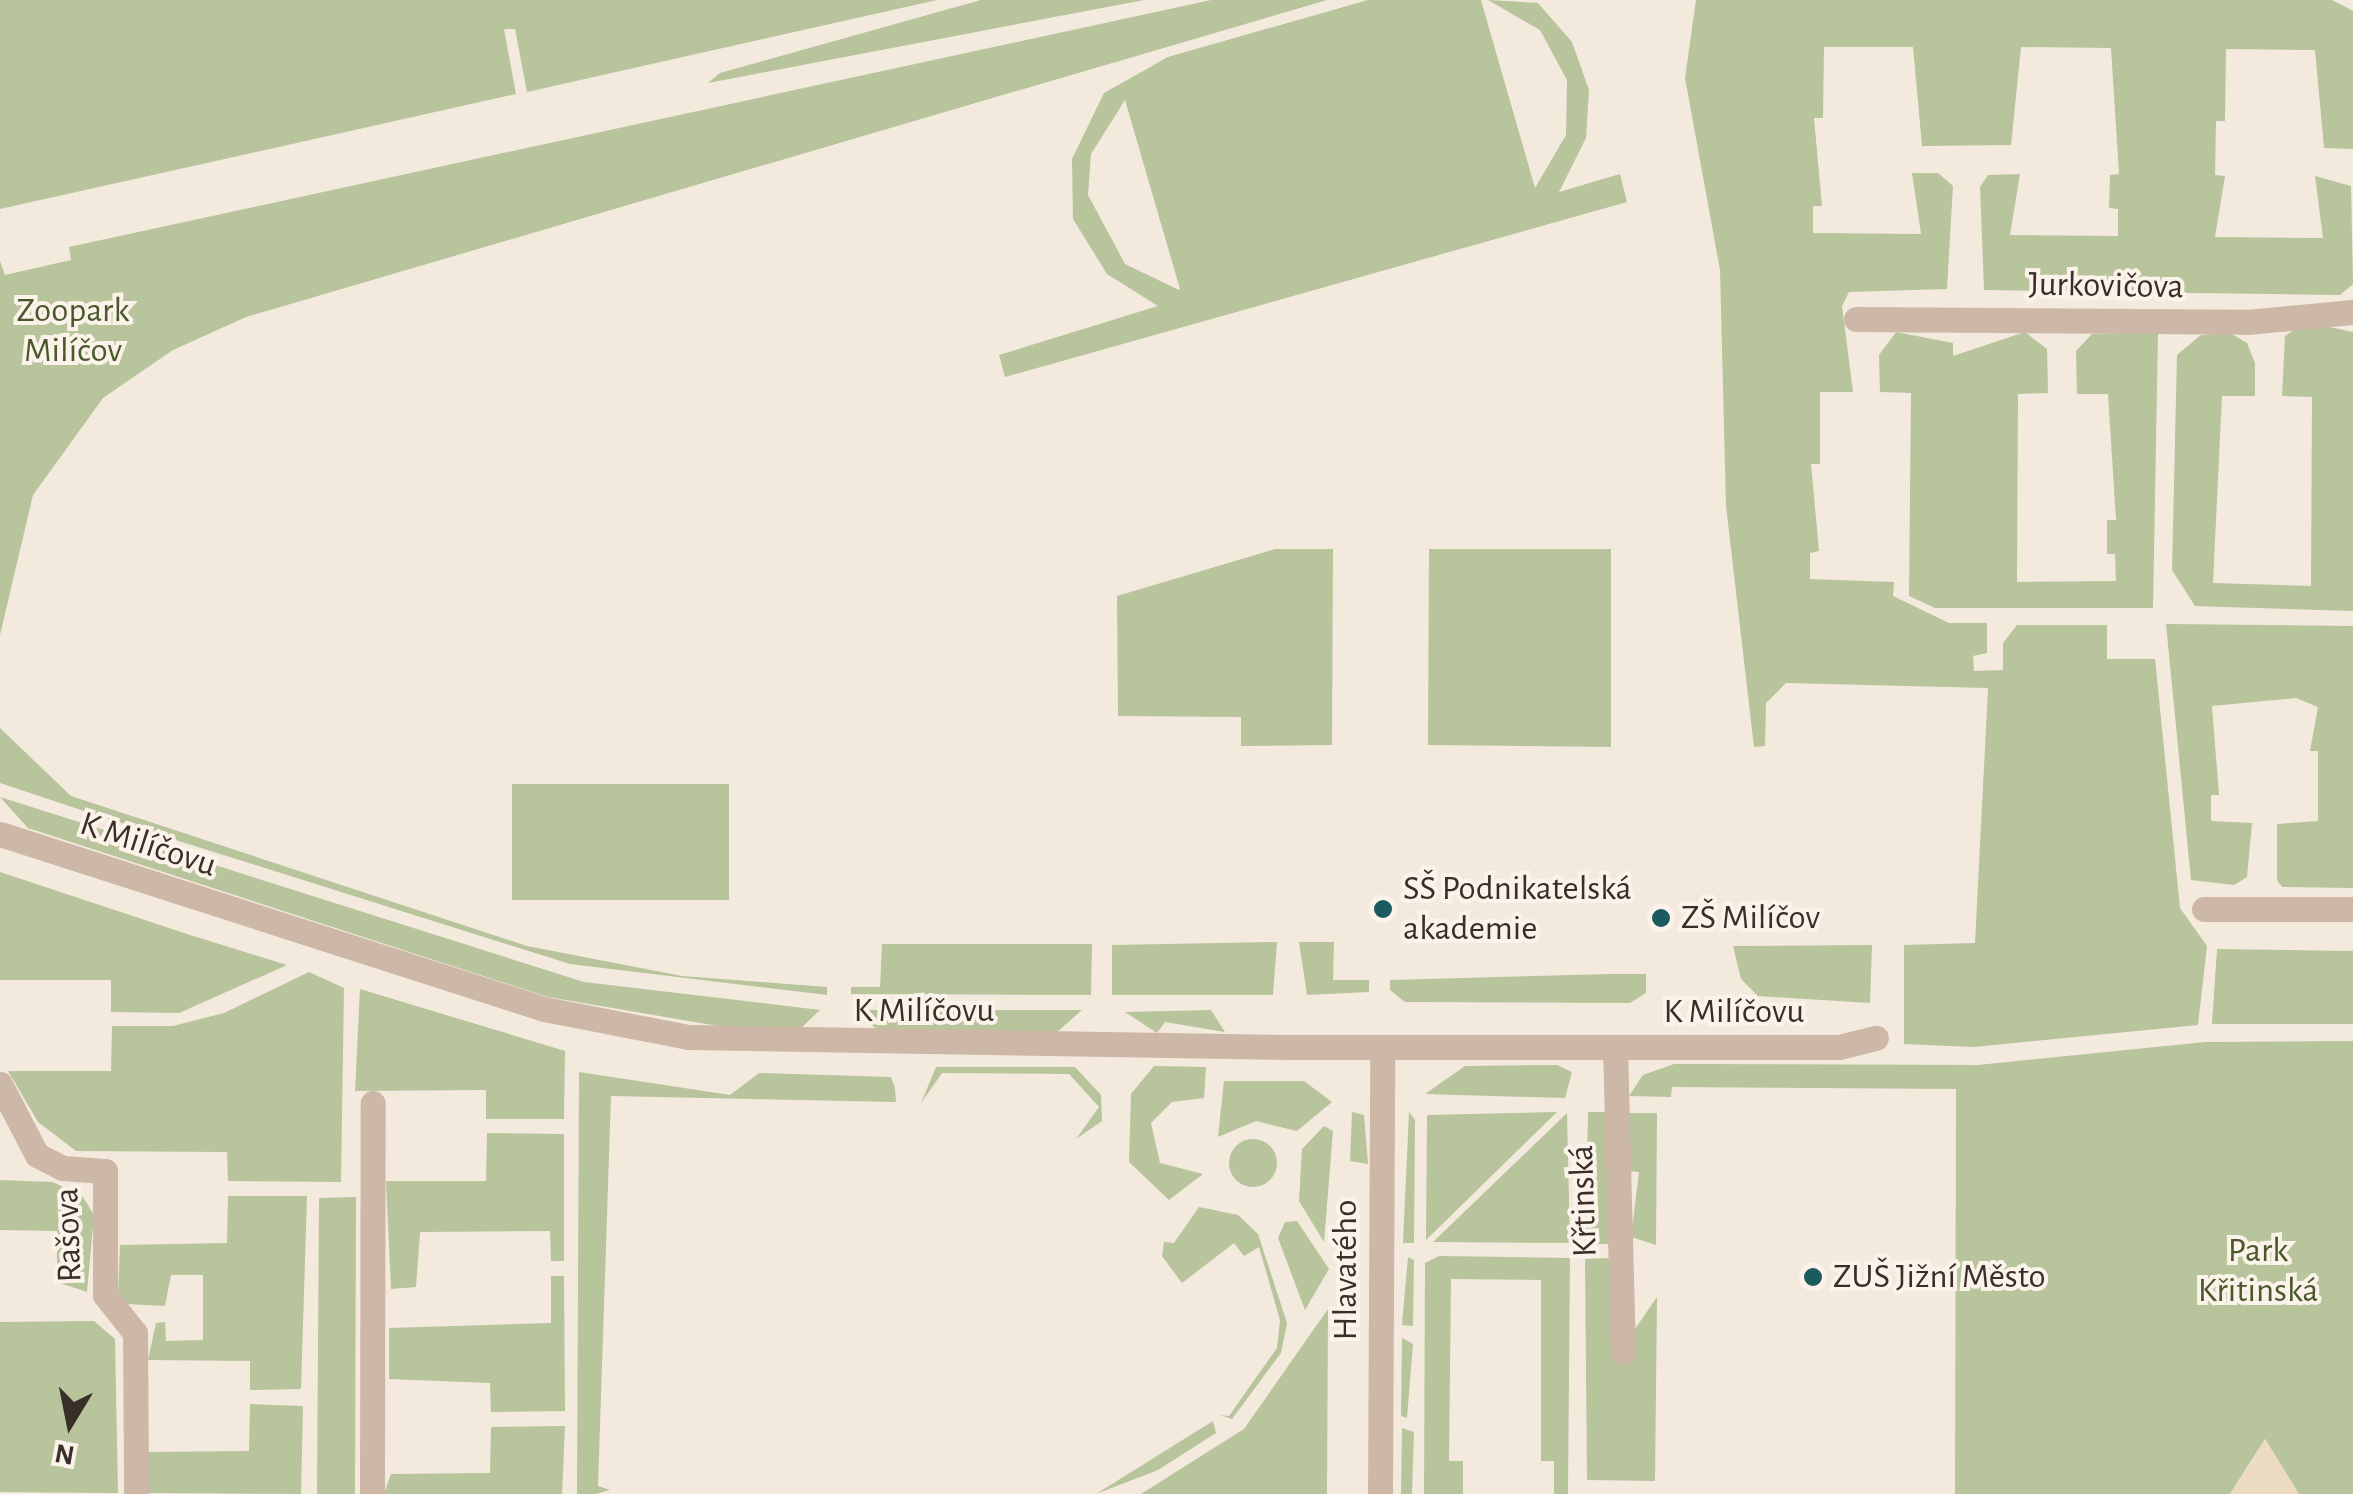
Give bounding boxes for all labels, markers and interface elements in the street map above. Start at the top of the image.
street label: Jurkovičova [2028,264,2184,308]
park label: Zoopark Milíčov [17,290,129,372]
street label: K Milíčovu [74,803,222,887]
place label: SŠ Podnikatelská akademie [1403,868,1632,950]
place label: ZŠ Milíčov [1681,897,1820,939]
marker: SŠ Podnikatelská akademie [1372,898,1394,920]
marker: ZŠ Milíčov [1650,907,1672,929]
street label: K Milíčovu [854,990,994,1032]
street label: K Milíčovu [1664,991,1804,1033]
street label: Křtinská [1561,1144,1607,1258]
street label: Rašova [46,1187,92,1283]
street label: Hlavatého [1325,1200,1367,1340]
park label: Park Křitinská [2198,1230,2318,1312]
place label: ZUŠ Jižní Město [1833,1256,2046,1298]
marker: ZUŠ Jižní Město [1802,1266,1824,1288]
north arrow [20,1374,120,1474]
text: N [53,1438,77,1469]

